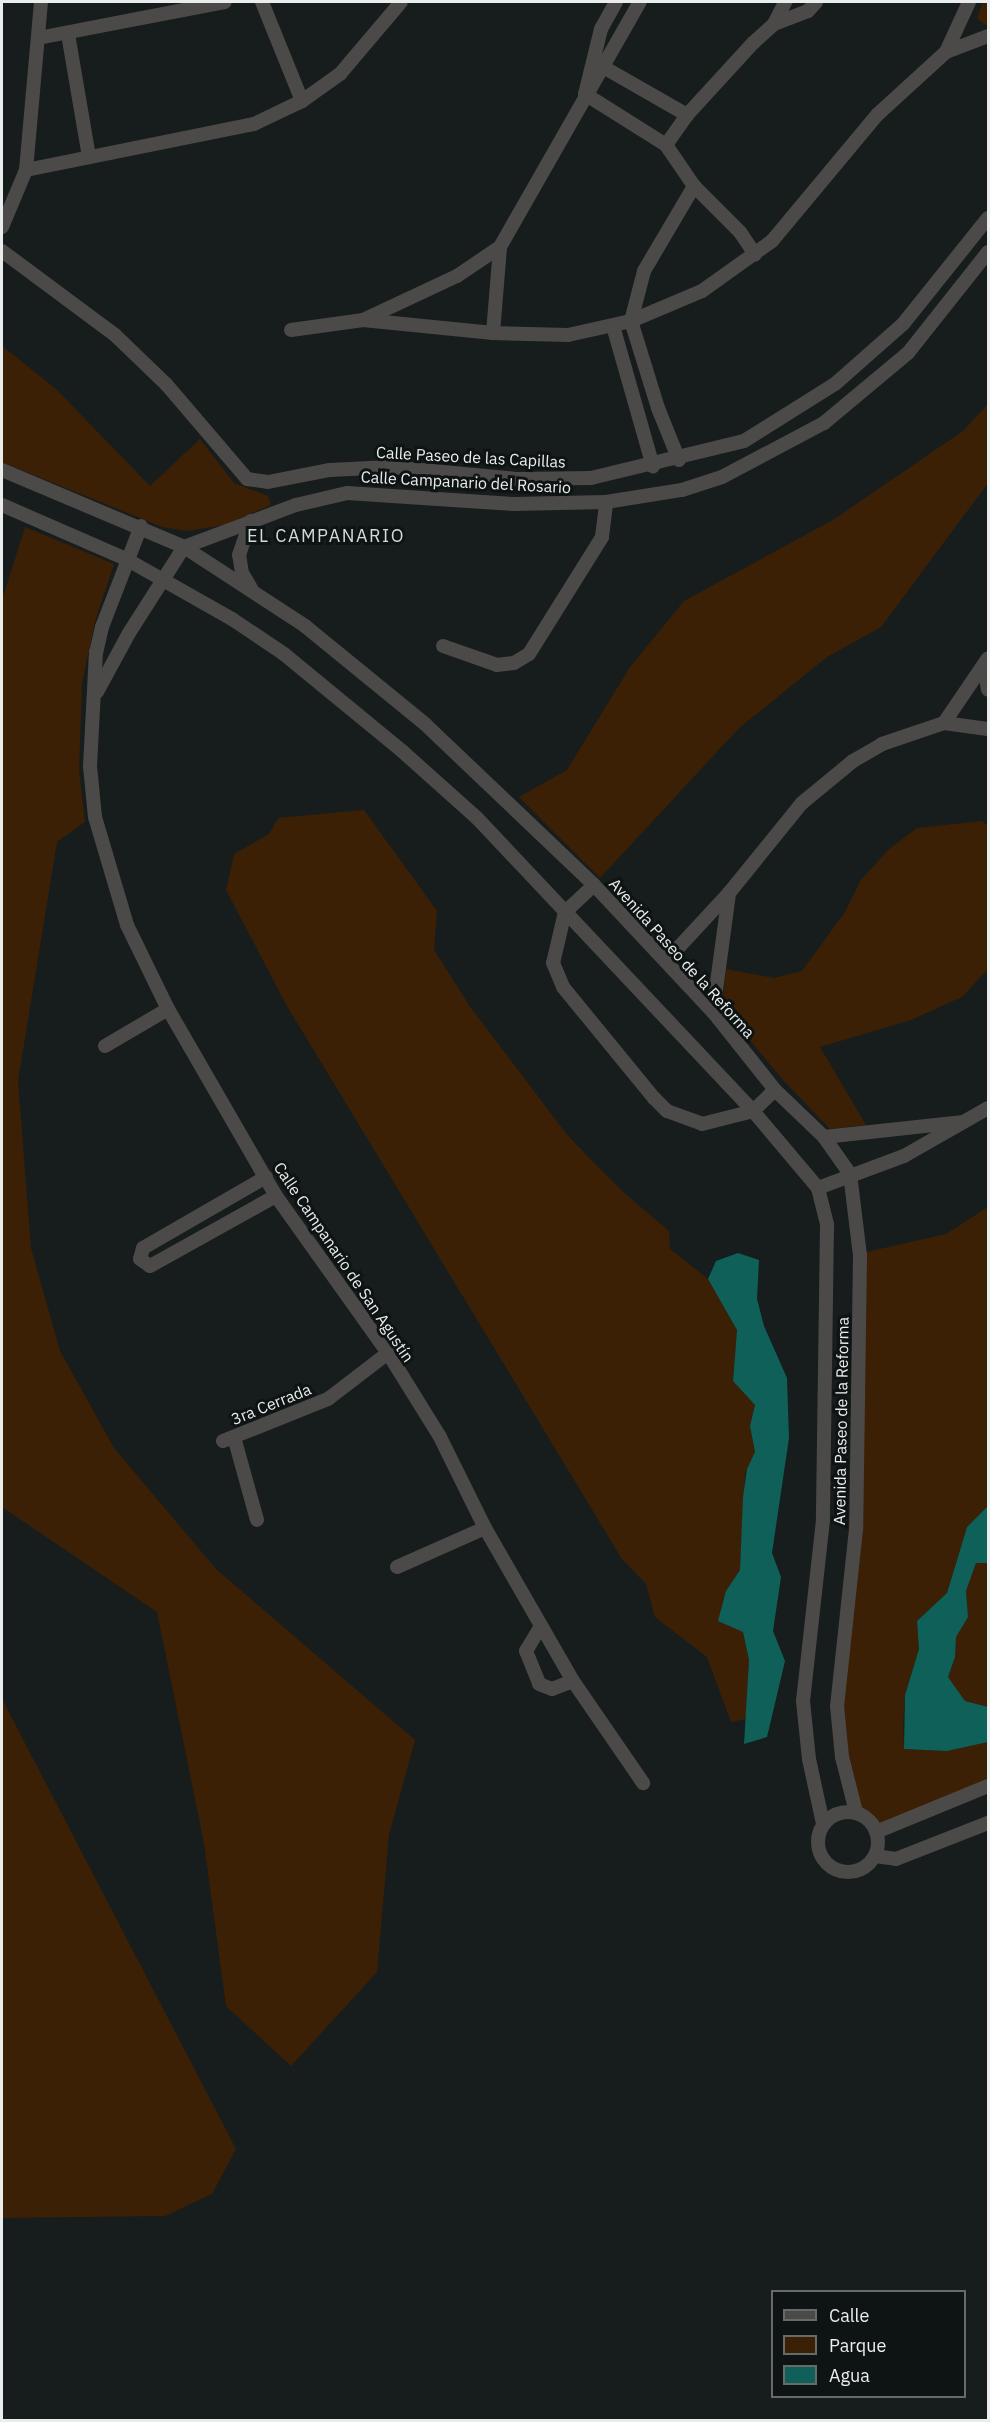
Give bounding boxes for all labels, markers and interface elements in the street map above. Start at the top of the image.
street label: Calle Paseo de las Capillas [376,442,566,472]
street label: Calle Campanario del Rosario [360,467,572,497]
district label: EL CAMPANARIO [247,525,405,547]
street label: Avenida Paseo de la Reforma [605,874,759,1042]
street label: Calle Campanario de San Agustín [270,1158,418,1366]
street label: Avenida Paseo de la Reforma [830,1317,852,1525]
street label: 3ra Cerrada [228,1379,314,1429]
legend [771,2290,966,2398]
text: Calle [829,2304,869,2327]
text: Parque [829,2334,886,2357]
text: Agua [829,2364,870,2387]

